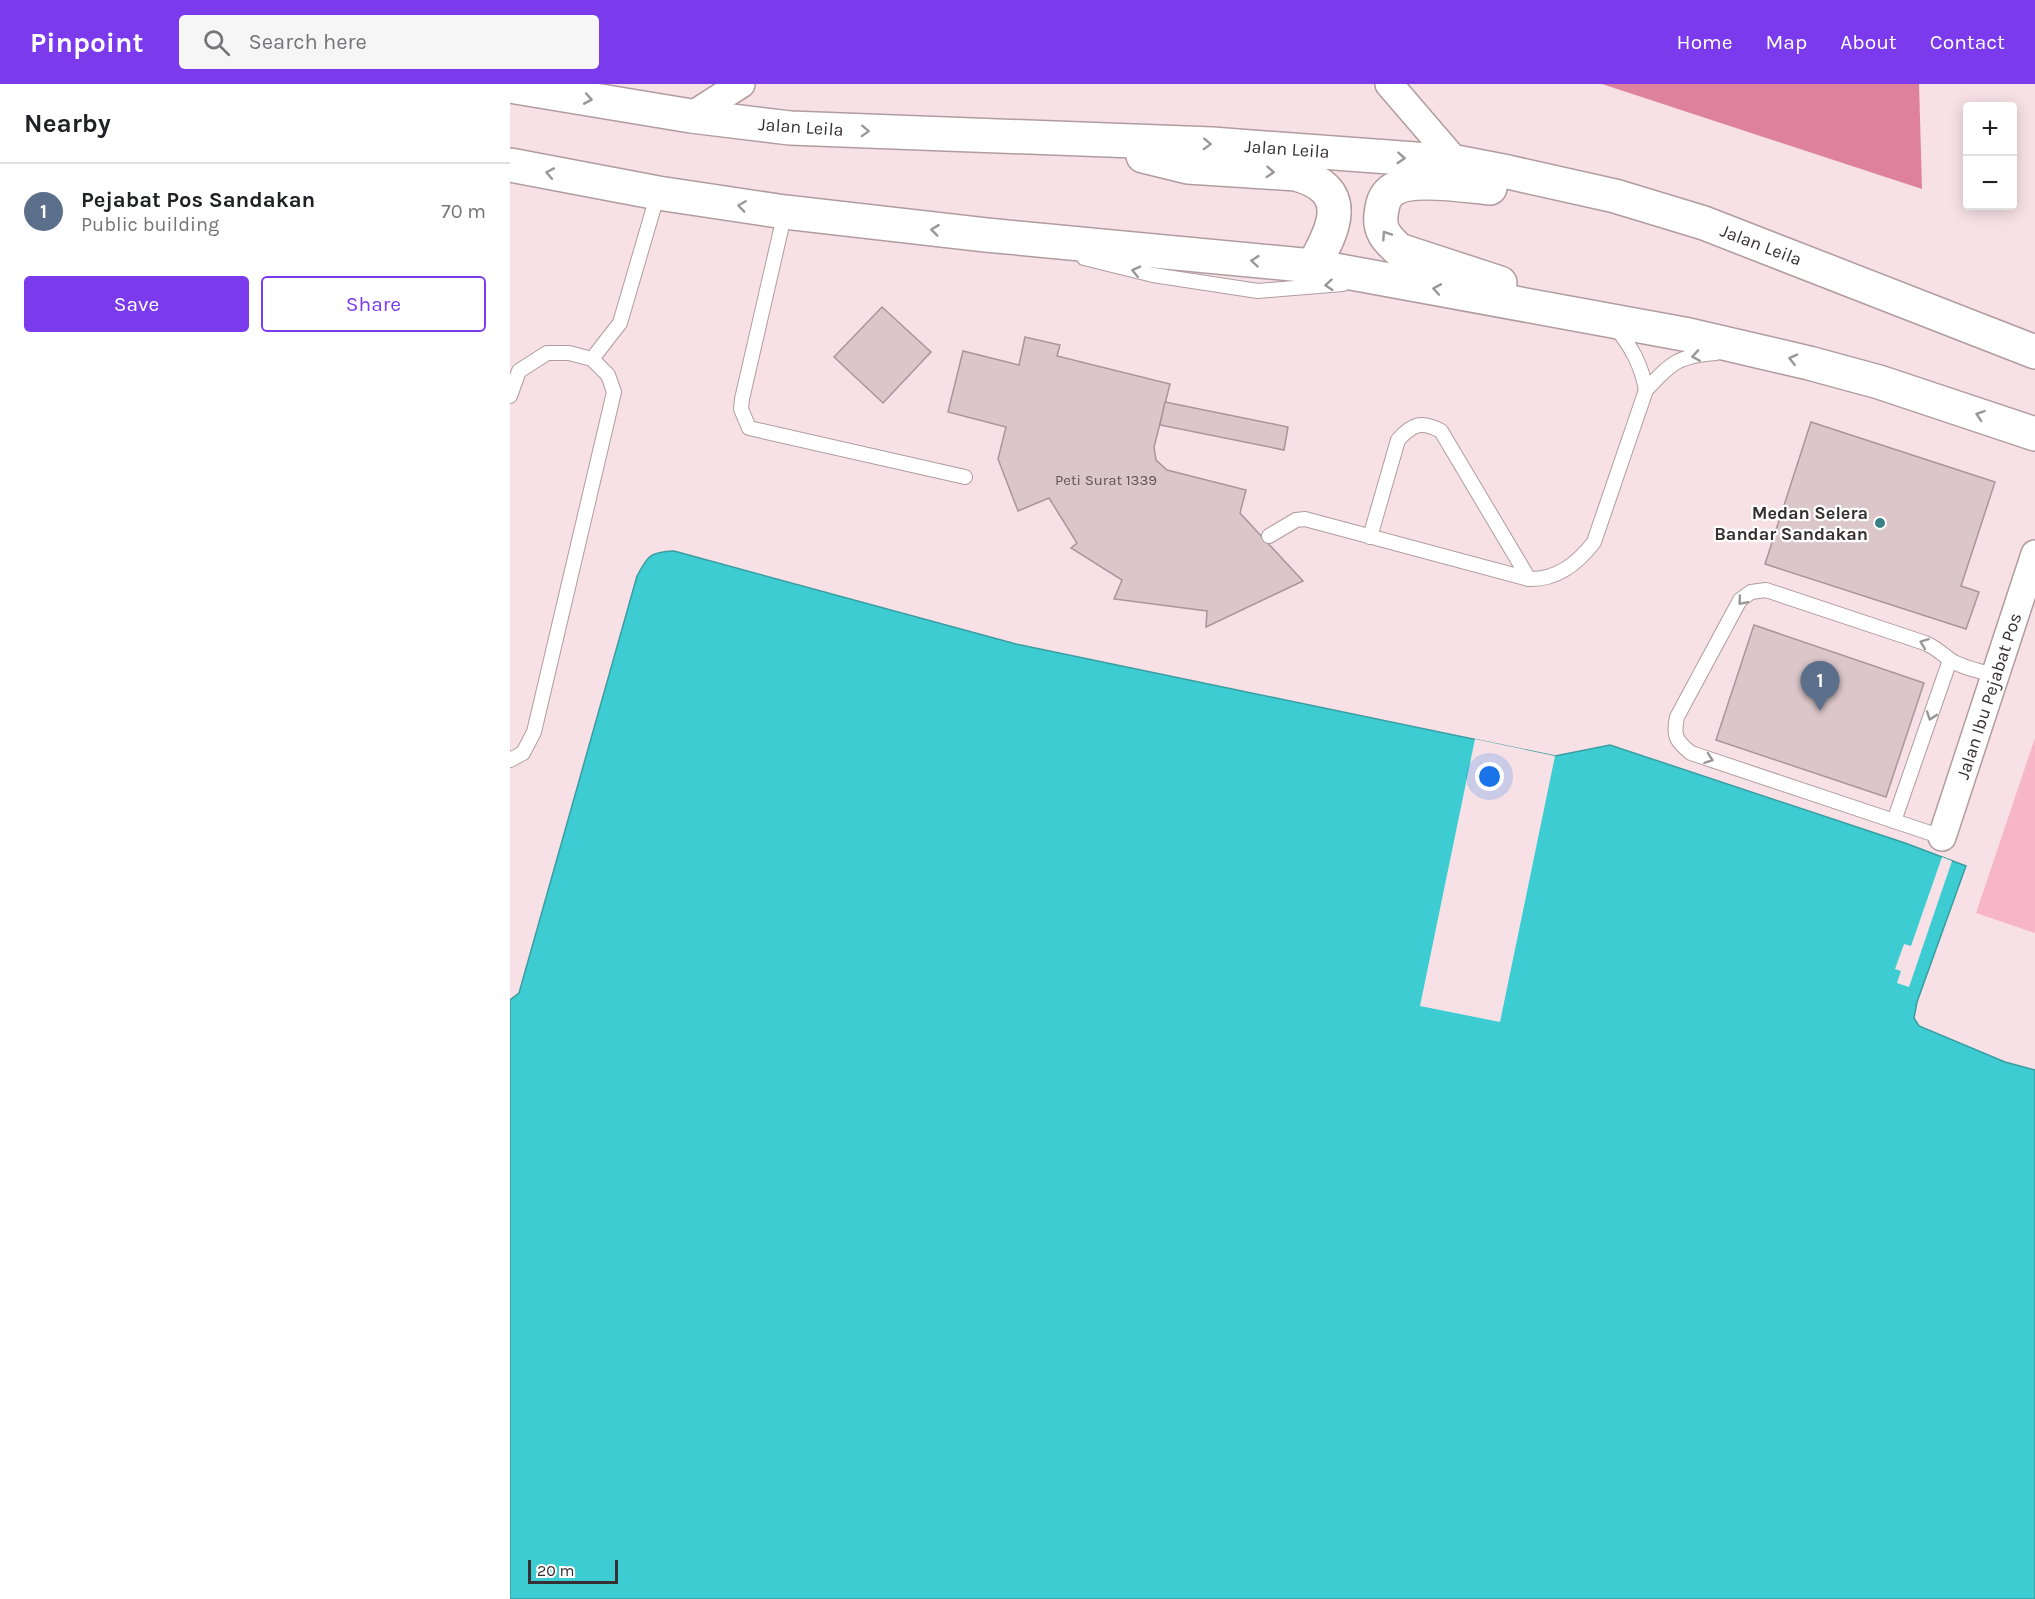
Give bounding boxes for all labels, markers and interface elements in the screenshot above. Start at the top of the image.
search box [179,15,599,69]
text: Pinpoint [30,26,143,59]
icon: search [200,26,233,59]
text: Search here [248,29,367,55]
text: Home [1677,30,1733,54]
text: Map [1766,30,1807,54]
text: About [1840,30,1897,54]
text: Contact [1930,30,2005,54]
one-way arrow [584,93,593,105]
map controls [1963,102,2017,210]
button: + [1963,102,2017,156]
text: Nearby [24,108,111,139]
street label: Jalan Leila [758,113,844,141]
one-way arrow [861,124,870,137]
street label: Jalan Leila [1244,135,1330,163]
one-way arrow [1203,137,1212,150]
one-way arrow [1397,151,1406,164]
button: − [1963,156,2017,210]
one-way arrow [1266,166,1275,179]
one-way arrow [545,167,555,180]
text: Pejabat Pos Sandakan [81,187,315,213]
text: 1 [40,200,47,223]
text: 70 m [441,200,486,223]
one-way arrow [737,200,746,212]
text: Public building [81,213,219,236]
street label: Jalan Leila [1717,219,1805,271]
one-way arrow [931,224,940,236]
one-way arrow [1383,231,1394,242]
one-way arrow [1250,255,1259,268]
one-way arrow [1131,265,1141,278]
button: Save [24,276,249,332]
button: Share [261,276,486,332]
one-way arrow [1324,278,1333,291]
one-way arrow [1432,283,1442,295]
one-way arrow [1691,349,1701,361]
one-way arrow [1788,354,1798,367]
one-way arrow [1975,410,1986,422]
house number: Peti Surat 1339 [1055,471,1157,489]
place label: Medan Selera Bandar Sandakan [1714,502,1868,545]
marker: Medan Selera Bandar Sandakan [1873,516,1887,530]
one-way arrow [1739,594,1750,605]
street label: Jalan Ibu Pejabat Pos [1952,610,2026,782]
one-way arrow [1919,638,1930,650]
pin: 1 [1800,662,1840,711]
one-way arrow [1926,710,1939,720]
one-way arrow [1703,751,1714,764]
your location [1475,762,1504,791]
scale bar [528,1557,618,1584]
text: 20 m [537,1561,575,1580]

